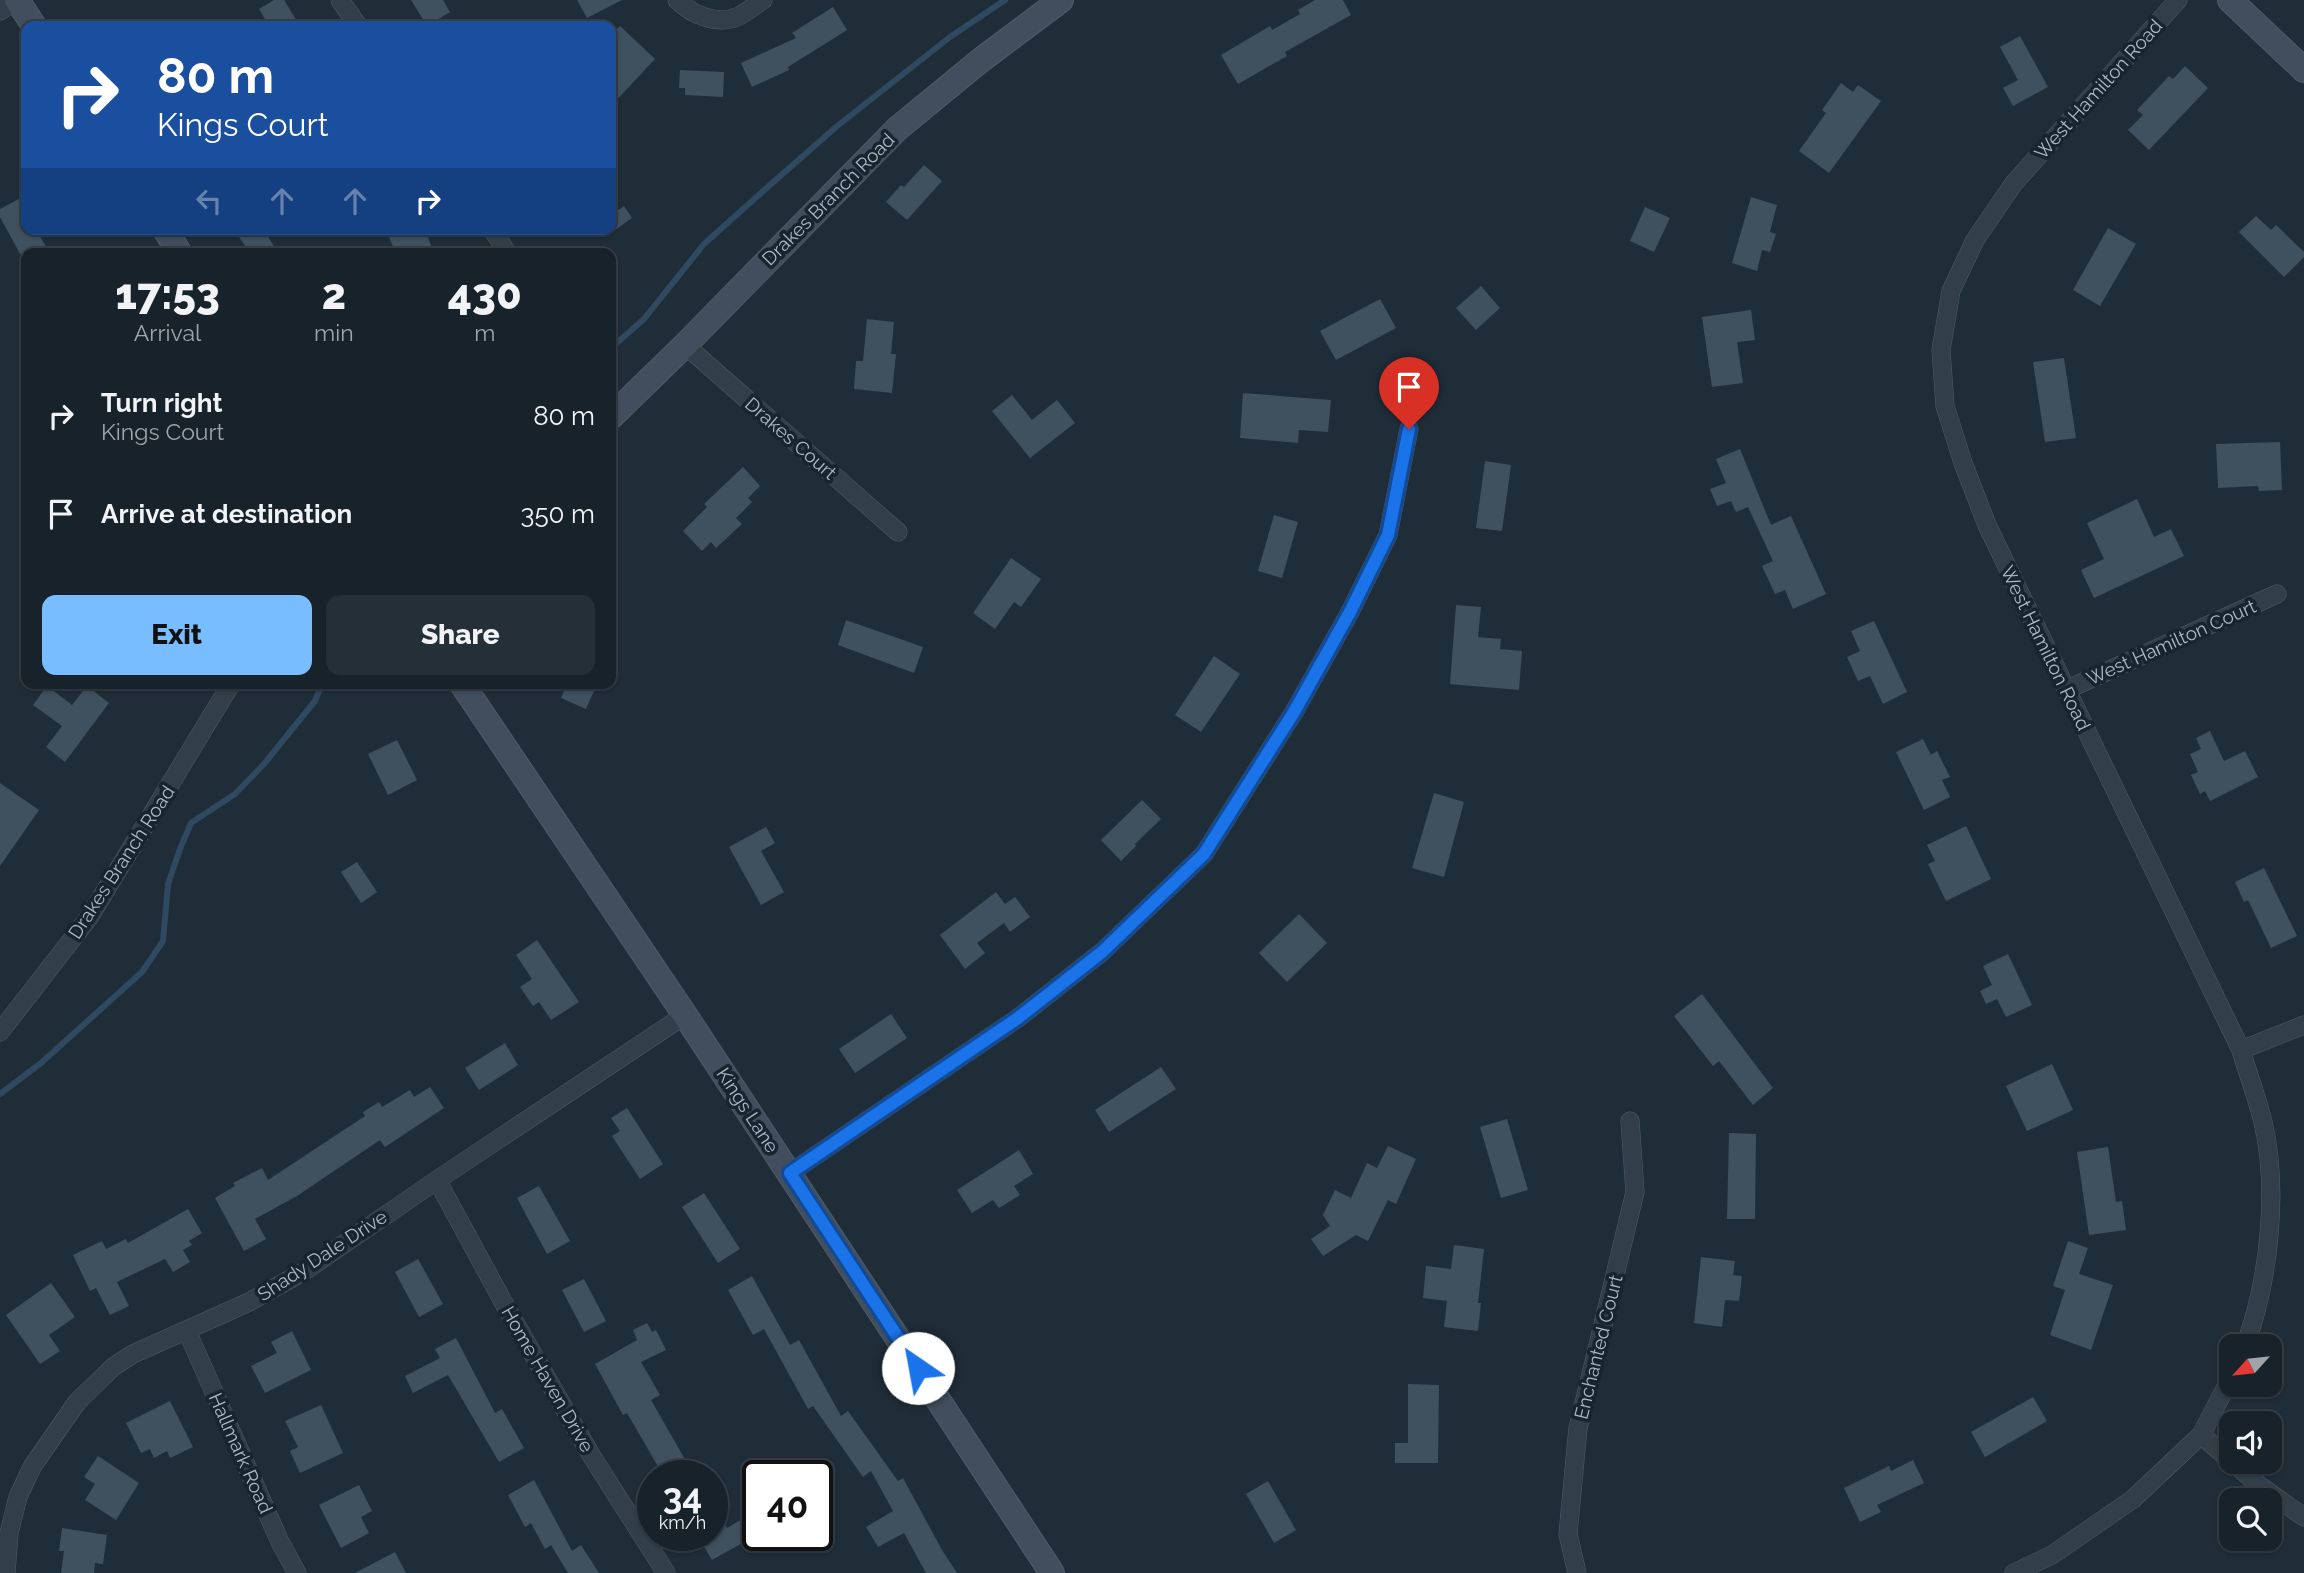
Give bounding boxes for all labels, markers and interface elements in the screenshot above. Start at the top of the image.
street label: West Hamilton Road [2030,15,2166,163]
text: 80 m [157,47,274,104]
icon: right [42,49,133,140]
text: Kings Court [157,106,329,143]
street label: Drakes Branch Road [757,128,899,270]
icon: left [190,182,228,220]
icon: ahead [263,182,301,220]
icon: ahead [336,182,374,220]
icon: right [409,182,447,220]
text: 17:53 [115,270,220,319]
text: 2 [322,270,346,319]
text: 430 [448,270,522,319]
text: Arrival [134,319,201,346]
text: min [314,319,354,346]
text: m [474,319,495,346]
pin [1379,357,1439,429]
icon: arrive [1390,368,1428,406]
text: Turn right [101,388,222,418]
street label: Drakes Court [741,392,842,484]
icon: right [42,397,80,435]
text: 80 m [533,401,595,431]
text: Kings Court [101,418,224,445]
icon: arrive [42,495,80,533]
text: Arrive at destination [101,499,352,529]
text: 350 m [521,499,595,529]
street label: West Hamilton Road [1997,562,2095,734]
street label: West Hamilton Court [2083,594,2260,689]
button: Exit [42,595,312,675]
button: Share [326,595,595,675]
street label: Drakes Branch Road [63,781,179,943]
street label: Kings Lane [712,1063,784,1157]
street label: Shady Dale Drive [253,1205,391,1305]
street label: Enchanted Court [1569,1272,1627,1422]
street label: Home Haven Drive [497,1302,599,1456]
position arrow [881,1331,955,1405]
north arrow [2219,1334,2282,1396]
map controls [2219,1334,2282,1551]
street label: Hallmark Road [205,1389,277,1517]
button: sound [2219,1411,2282,1474]
speed limit sign: 40 [742,1460,833,1551]
text: 34 [663,1476,702,1517]
button: search [2219,1488,2282,1551]
text: km/h [659,1512,706,1533]

